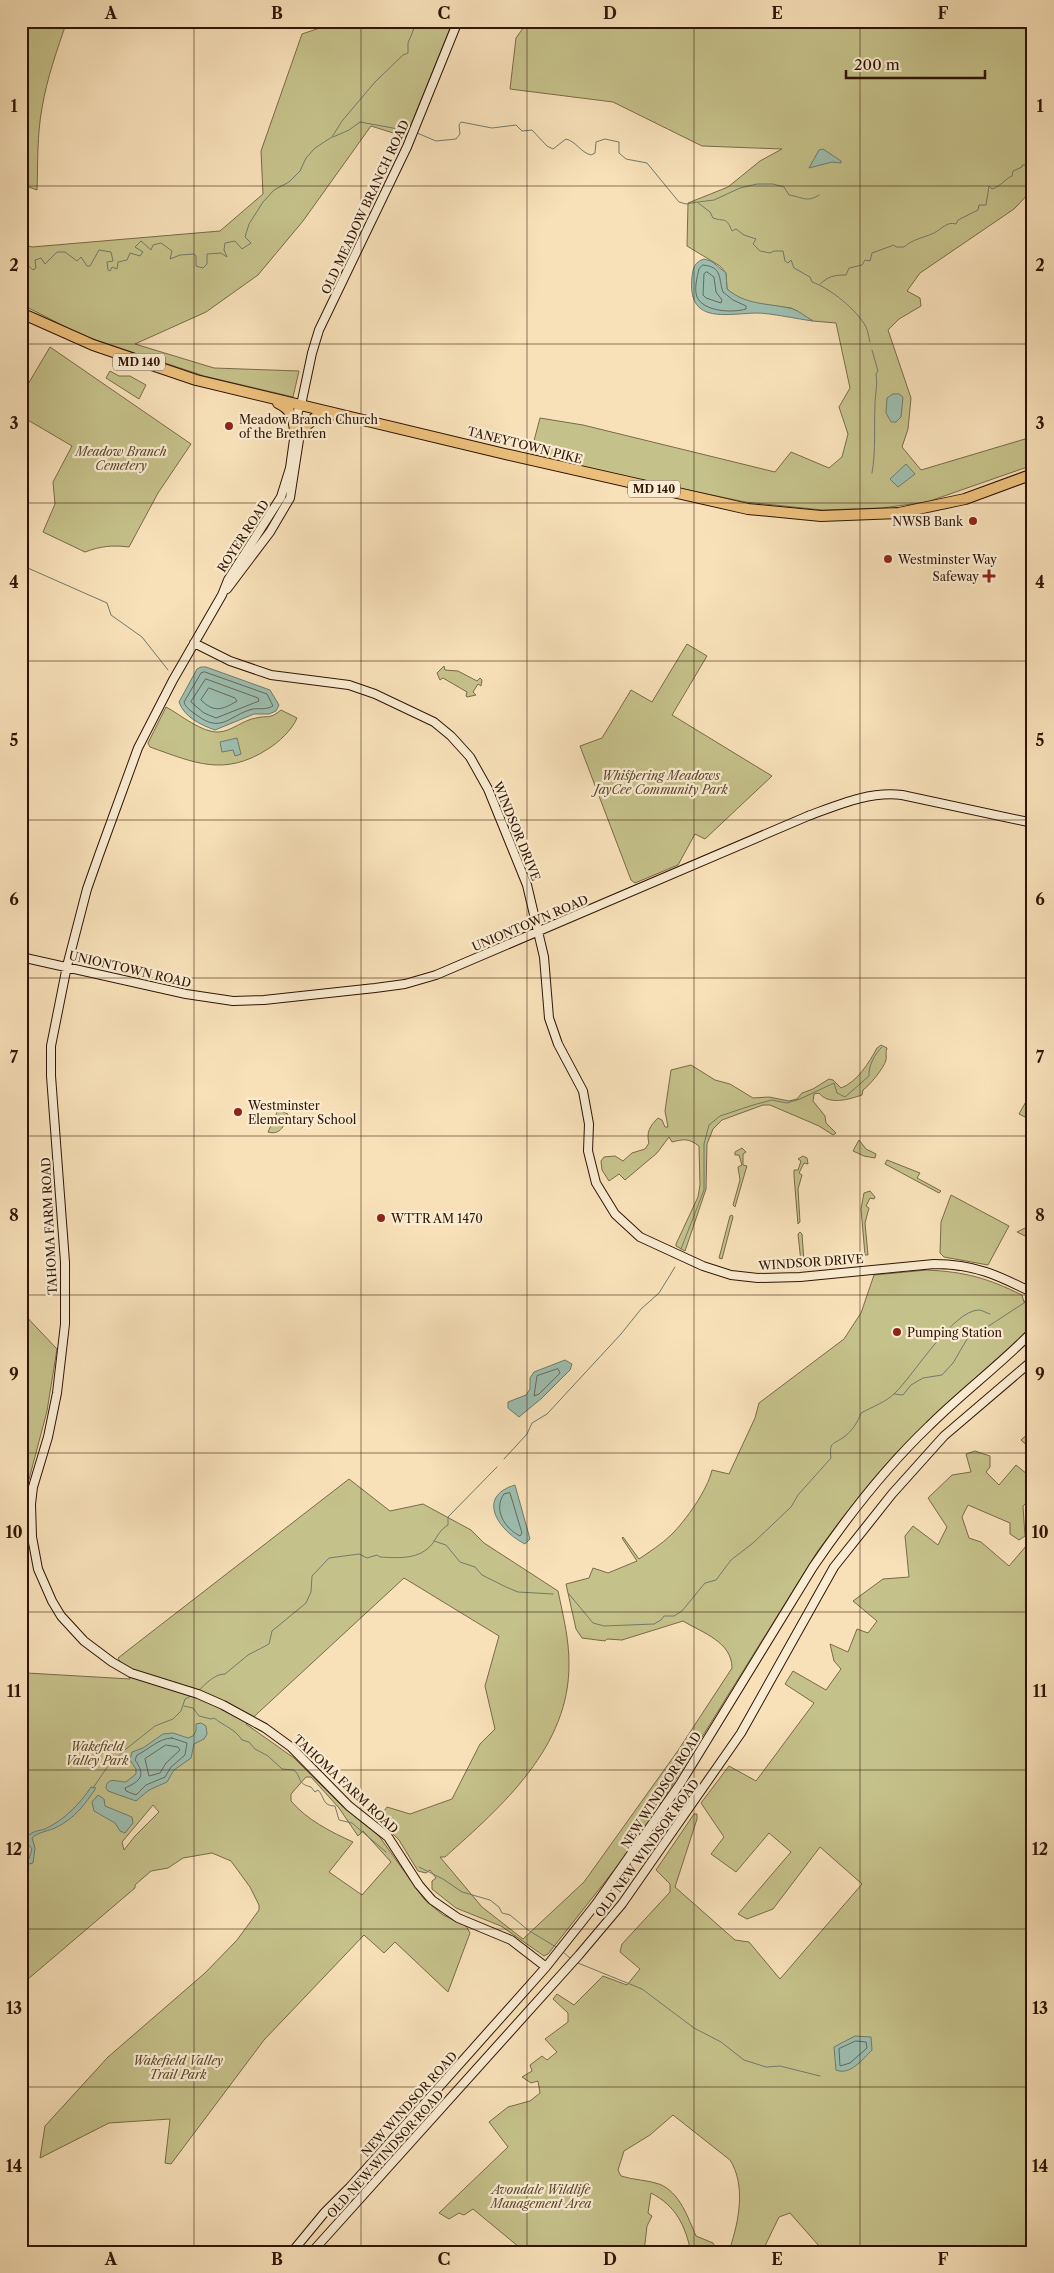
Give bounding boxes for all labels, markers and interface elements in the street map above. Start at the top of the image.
text: A [104,3,118,23]
text: B [271,3,283,23]
text: C [438,3,450,23]
text: D [603,3,617,23]
text: E [771,3,783,23]
text: F [938,3,949,23]
scale bar [846,48,985,80]
text: 200 m [854,55,900,74]
text: 1 [10,96,18,116]
text: 1 [1036,96,1044,116]
street label: OLD MEADOW BRANCH ROAD [318,117,412,297]
text: 2 [9,255,19,275]
text: 2 [1035,255,1045,275]
road number: MD 140 [113,354,165,371]
place label: Meadow Branch Church of the Brethren [239,412,379,441]
text: 3 [9,413,19,433]
text: 3 [1035,413,1045,433]
marker: Meadow Branch Church of the Brethren [223,420,235,432]
street label: TANEYTOWN PIKE [466,423,584,467]
park label: Meadow Branch Cemetery [73,444,167,473]
road number: MD 140 [628,480,680,498]
street label: ROYER ROAD [214,497,272,575]
place label: NWSB Bank [892,514,964,529]
marker: NWSB Bank [967,515,979,527]
place label: Westminster Way [897,552,997,567]
marker: Westminster Way [882,553,894,565]
place label: Safeway [933,569,979,584]
marker: Safeway [983,570,995,582]
text: 4 [9,572,19,592]
text: 4 [1035,572,1045,592]
text: 5 [10,730,19,750]
text: 5 [1036,730,1045,750]
park label: Whispering Meadows JayCee Community Park [590,768,728,797]
street label: WINDSOR DRIVE [490,778,544,883]
text: 6 [9,889,19,909]
text: 6 [1035,889,1045,909]
street label: UNIONTOWN ROAD [470,892,591,954]
street label: UNIONTOWN ROAD [67,948,193,990]
text: 7 [10,1047,19,1067]
text: 7 [1036,1047,1045,1067]
place label: Westminster Elementary School [247,1098,357,1127]
marker: Westminster Elementary School [232,1106,244,1118]
street label: TAHOMA FARM ROAD [38,1157,60,1295]
text: 8 [9,1205,19,1225]
text: 8 [1035,1205,1045,1225]
place label: WTTR AM 1470 [390,1211,483,1226]
marker: WTTR AM 1470 [375,1212,387,1224]
street label: WINDSOR DRIVE [757,1251,864,1273]
place label: Pumping Station [907,1325,1003,1340]
marker: Pumping Station [891,1326,903,1338]
text: 9 [9,1364,19,1384]
text: 9 [1035,1364,1045,1384]
text: 10 [5,1522,23,1542]
text: 10 [1031,1522,1049,1542]
text: 11 [7,1681,22,1701]
text: 11 [1033,1681,1048,1701]
street label: NEW WINDSOR ROAD [618,1729,705,1851]
street label: TAHOMA FARM ROAD [291,1732,402,1837]
park label: Wakefield Valley Park [66,1739,129,1768]
street label: OLD NEW WINDSOR ROAD [592,1776,702,1920]
text: 12 [6,1839,22,1859]
text: 12 [1032,1839,1048,1859]
text: 13 [6,1998,22,2018]
text: 13 [1032,1998,1048,2018]
street label: NEW WINDSOR ROAD [358,2048,460,2160]
park label: Wakefield Valley Trail Park [133,2053,223,2082]
street label: OLD NEW WINDSOR ROAD [324,2087,447,2221]
text: 14 [6,2156,22,2176]
text: 14 [1032,2156,1048,2176]
park label: Avondale Wildlife Management Area [489,2182,592,2211]
text: A [104,2249,118,2269]
text: B [271,2249,283,2269]
text: C [438,2249,450,2269]
text: D [603,2249,617,2269]
text: E [771,2249,783,2269]
text: F [938,2249,949,2269]

